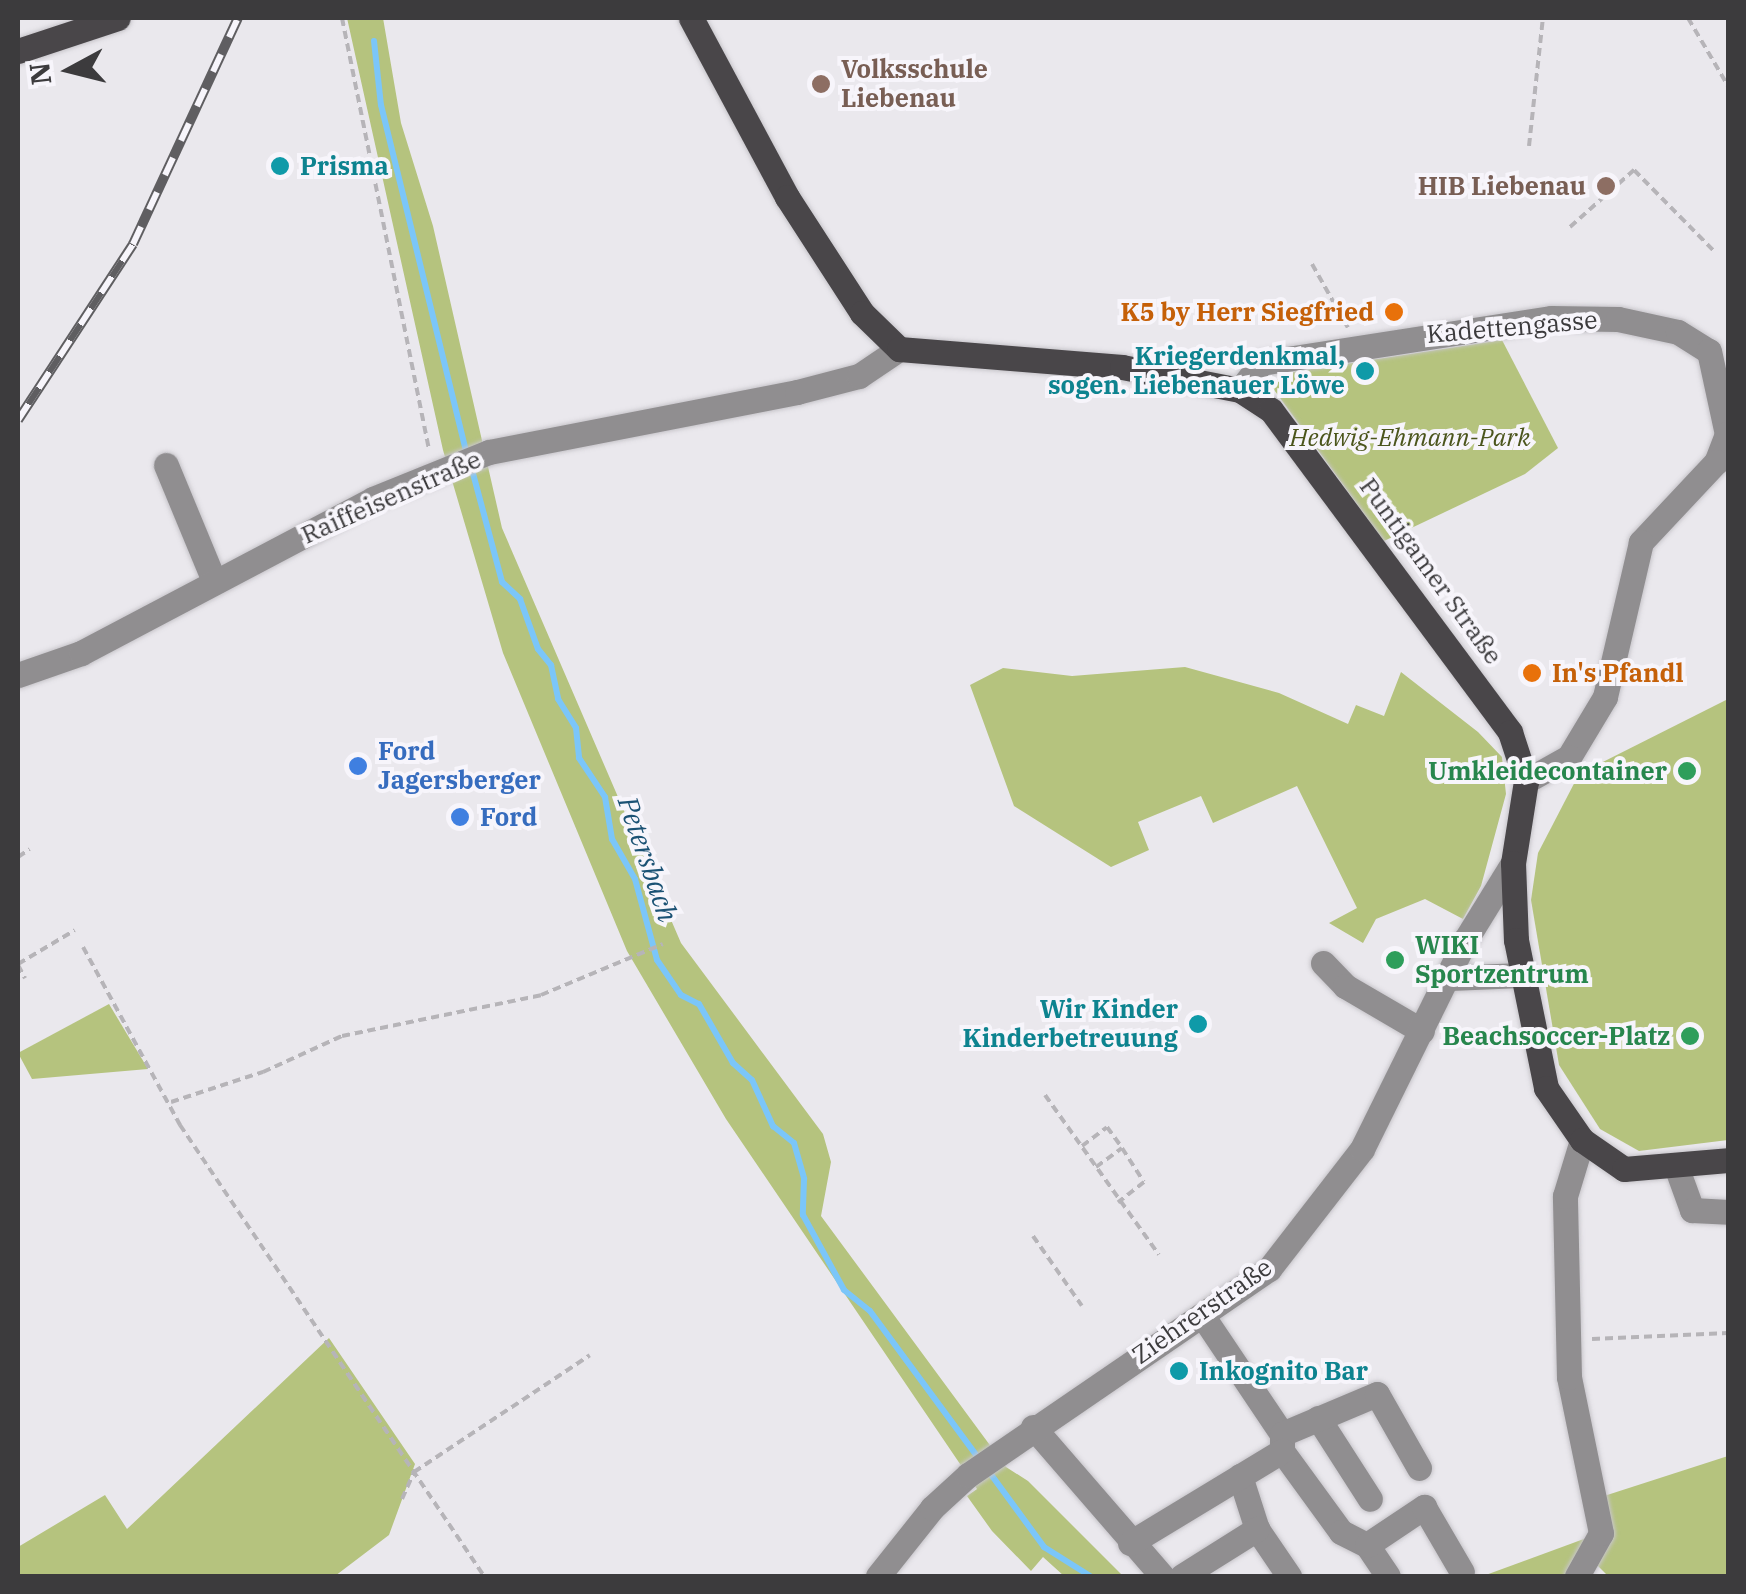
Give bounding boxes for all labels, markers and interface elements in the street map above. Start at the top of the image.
north arrow [20,20,120,120]
place label: Volksschule Liebenau [841,55,988,114]
text: N [20,60,59,87]
marker: Volksschule Liebenau [810,73,832,95]
place label: Prisma [300,151,389,181]
marker: Prisma [269,155,291,177]
place label: HIB Liebenau [1418,171,1586,201]
marker: HIB Liebenau [1595,175,1617,197]
place label: K5 by Herr Siegfried [1121,297,1374,327]
marker: K5 by Herr Siegfried [1383,301,1405,323]
street label: Kadettengasse [1425,305,1599,349]
place label: Kriegerdenkmal, sogen. Liebenauer Löwe [1048,342,1345,401]
marker: Kriegerdenkmal, sogen. Liebenauer Löwe [1354,360,1376,382]
park label: Hedwig-Ehmann-Park [1289,422,1531,452]
street label: Raiffeisenstraße [297,444,485,550]
street label: Puntigamer Straße [1353,472,1509,670]
place label: In's Pfandl [1552,658,1684,688]
marker: In's Pfandl [1521,662,1543,684]
place label: Ford Jagersberger [378,737,541,796]
marker: Ford Jagersberger [347,755,369,777]
place label: Umkleidecontainer [1428,756,1667,786]
marker: Umkleidecontainer [1676,760,1698,782]
water label: Petersbach [611,792,685,926]
place label: Ford [480,802,537,832]
marker: Ford [449,806,471,828]
place label: WIKI Sportzentrum [1415,931,1589,990]
marker: WIKI Sportzentrum [1384,949,1406,971]
place label: Wir Kinder Kinderbetreuung [963,995,1178,1054]
marker: Wir Kinder Kinderbetreuung [1187,1013,1209,1035]
place label: Beachsoccer-Platz [1443,1021,1670,1051]
marker: Beachsoccer-Platz [1679,1025,1701,1047]
street label: Ziehrerstraße [1126,1252,1278,1370]
place label: Inkognito Bar [1199,1356,1368,1386]
marker: Inkognito Bar [1168,1360,1190,1382]

